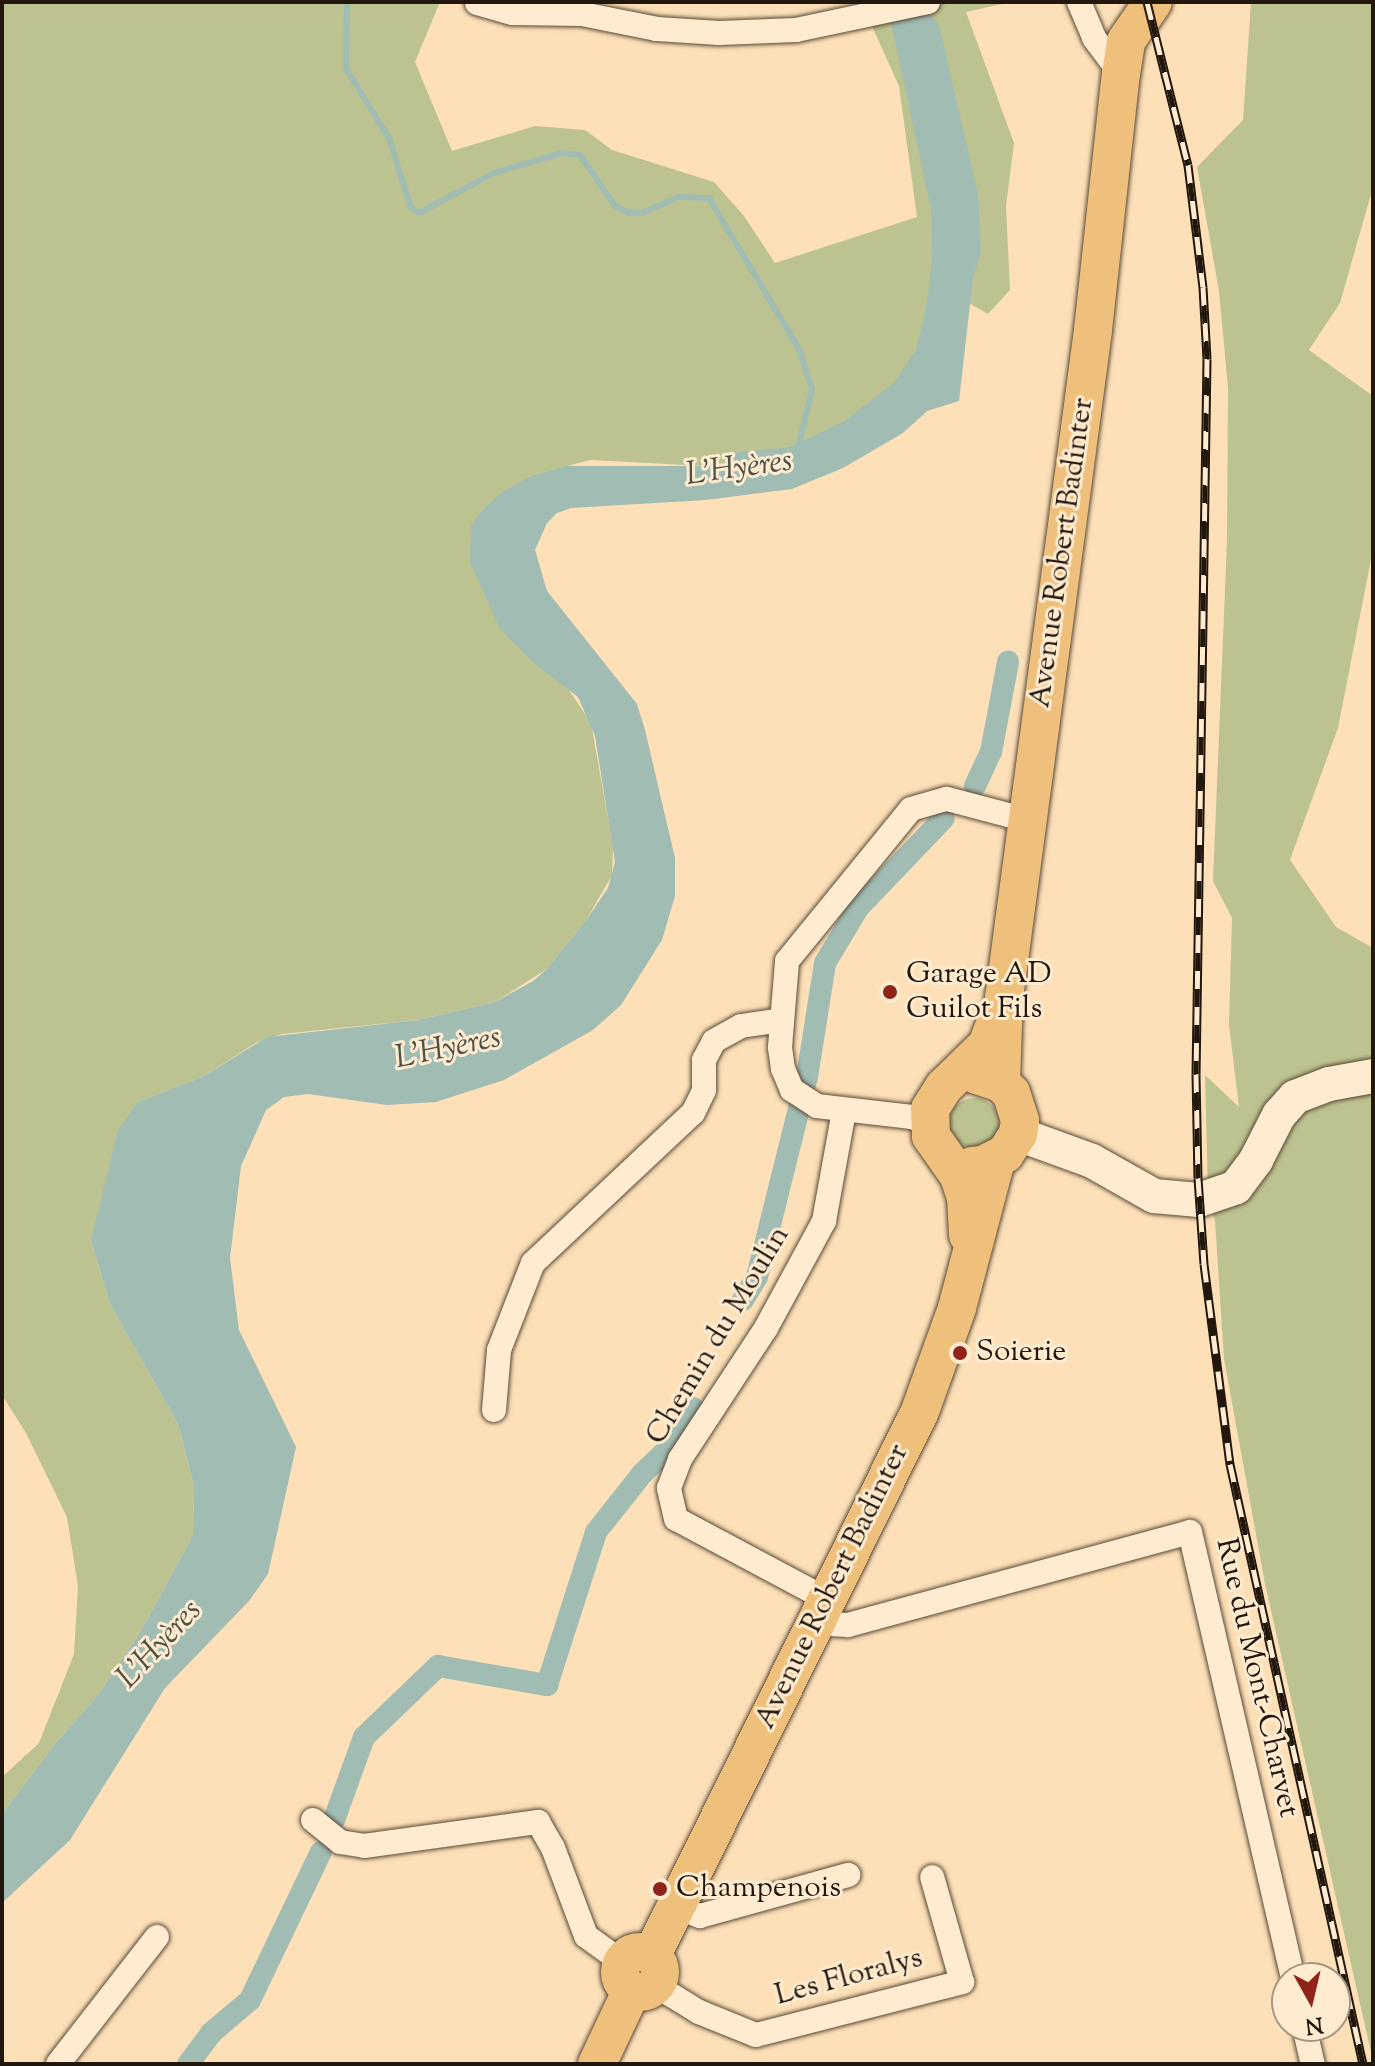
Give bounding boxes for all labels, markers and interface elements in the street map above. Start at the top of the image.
street label: Avenue Robert Badinter [1023,396,1103,710]
water label: L'Hyères [683,443,795,495]
place label: Garage AD Guilot Fils [906,957,1052,1028]
marker: Garage AD Guilot Fils [881,983,899,1001]
water label: L'Hyères [392,1019,504,1079]
street label: Chemin du Moulin [640,1220,798,1452]
place label: Soierie [976,1335,1066,1371]
marker: Soierie [951,1344,969,1362]
street label: Avenue Robert Badinter [748,1439,918,1735]
street label: Rue du Mont-Charvet [1206,1535,1306,1821]
water label: L'Hyères [109,1593,211,1697]
place label: Champenois [676,1871,841,1907]
marker: Champenois [651,1880,669,1898]
street label: Les Floralys [771,1941,927,2015]
north arrow [1271,1962,1351,2042]
text: N [1303,2007,1325,2041]

